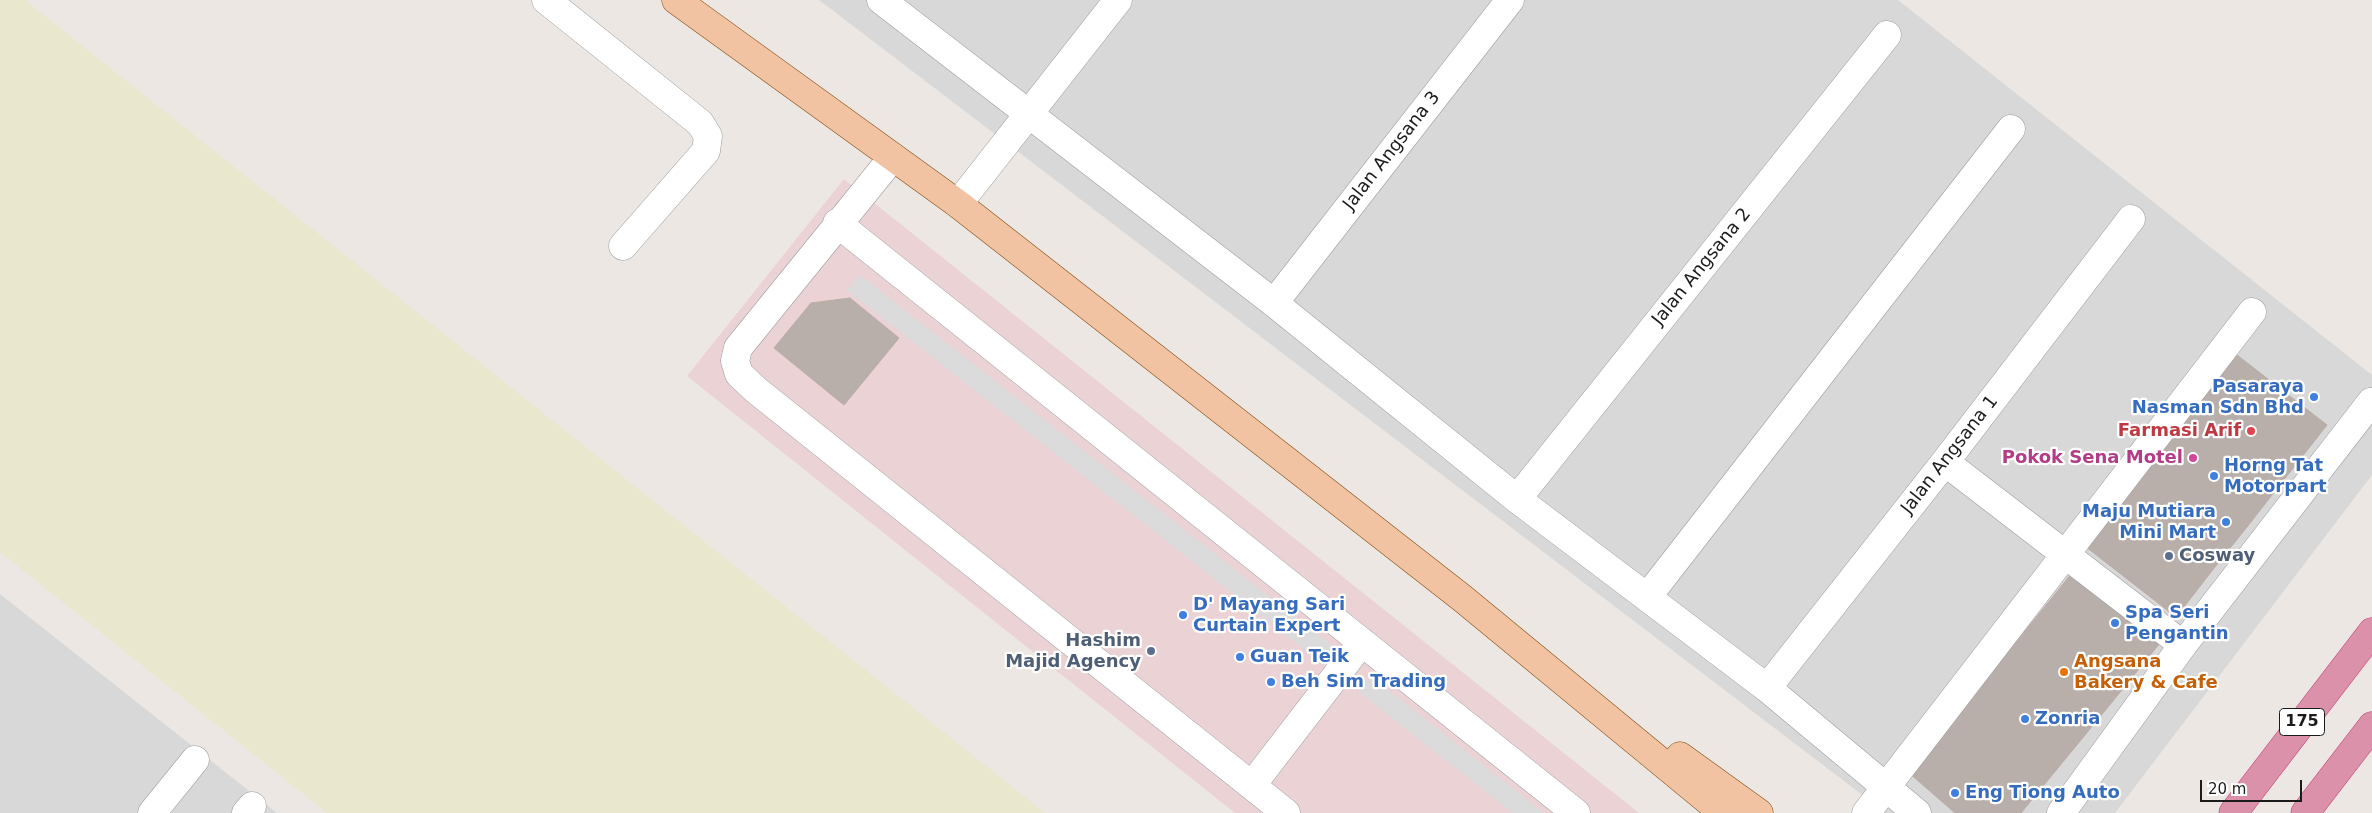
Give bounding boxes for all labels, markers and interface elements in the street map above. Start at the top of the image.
street label: Jalan Angsana 3 [1339,87,1445,215]
street label: Jalan Angsana 2 [1648,204,1756,330]
place label: Pasaraya Nasman Sdn Bhd [2132,376,2304,418]
street label: Jalan Angsana 1 [1897,391,2003,519]
marker: Pasaraya Nasman Sdn Bhd [2308,391,2320,403]
place label: Farmasi Arif [2118,420,2241,442]
marker: Farmasi Arif [2245,425,2257,437]
place label: Pokok Sena Motel [2002,447,2183,469]
marker: Pokok Sena Motel [2187,452,2199,464]
place label: Horng Tat Motorpart [2224,455,2327,498]
marker: Horng Tat Motorpart [2208,470,2220,482]
place label: Maju Mutiara Mini Mart [2082,501,2216,544]
marker: Maju Mutiara Mini Mart [2220,516,2232,528]
place label: Cosway [2179,545,2255,567]
marker: Cosway [2163,550,2175,562]
place label: D' Mayang Sari Curtain Expert [1193,594,1345,636]
place label: Spa Seri Pengantin [2125,602,2229,644]
marker: D' Mayang Sari Curtain Expert [1177,609,1189,621]
marker: Spa Seri Pengantin [2109,617,2121,629]
place label: Hashim Majid Agency [1005,630,1141,672]
marker: Hashim Majid Agency [1145,645,1157,657]
place label: Guan Teik [1250,646,1349,668]
marker: Guan Teik [1234,651,1246,663]
place label: Angsana Bakery & Cafe [2074,651,2218,694]
marker: Angsana Bakery & Cafe [2058,666,2070,678]
place label: Beh Sim Trading [1281,671,1446,693]
marker: Beh Sim Trading [1265,676,1277,688]
place label: Zonria [2035,708,2100,730]
road number: 175 [2280,709,2324,736]
marker: Zonria [2019,713,2031,725]
scale bar [2202,770,2304,802]
text: 20 m [2208,780,2246,798]
place label: Eng Tiong Auto [1965,782,2120,804]
marker: Eng Tiong Auto [1949,787,1961,799]

